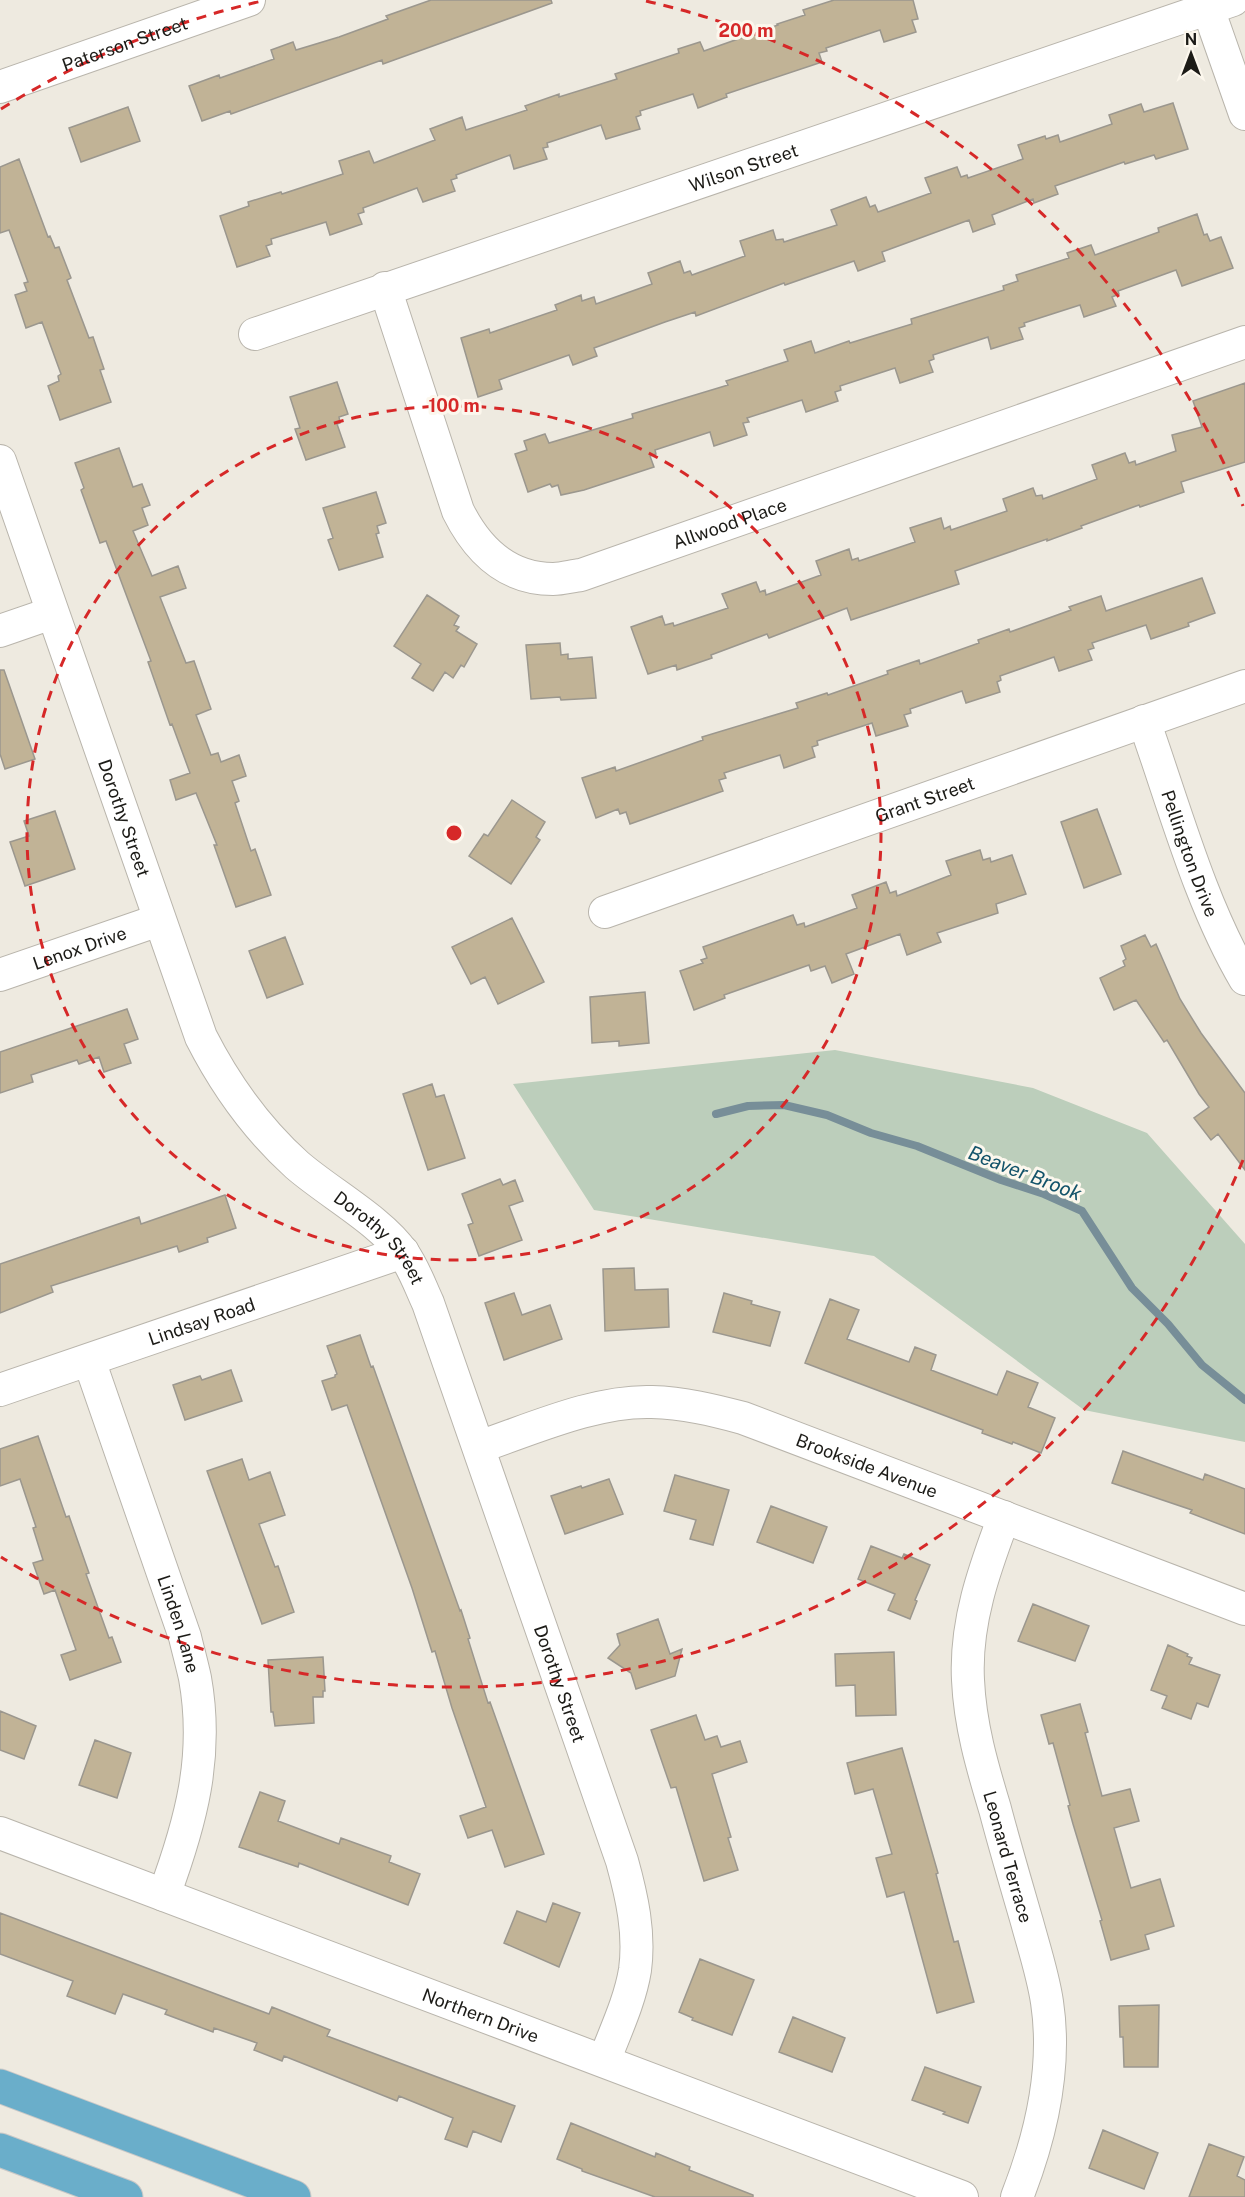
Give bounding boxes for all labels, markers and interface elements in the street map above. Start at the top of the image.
street label: Paterson Street [59,12,190,75]
text: 200 m [719,20,773,41]
north arrow [1161,24,1221,84]
text: N [1185,30,1197,49]
street label: Wilson Street [686,139,800,196]
text: 100 m [428,395,480,416]
street label: Allwood Place [670,493,789,553]
street label: Dorothy Street [94,756,155,879]
street label: Grant Street [872,772,977,826]
street label: Pellington Drive [1158,787,1223,920]
centre of rings [444,823,464,843]
street label: Lenox Drive [30,922,129,973]
water label: Beaver Brook [965,1140,1085,1206]
street label: Dorothy Street [330,1186,429,1287]
street label: Lindsay Road [145,1293,258,1349]
street label: Brookside Avenue [793,1429,941,1502]
street label: Linden Lane [154,1572,204,1675]
street label: Dorothy Street [530,1622,590,1745]
street label: Leonard Terrace [980,1788,1037,1925]
street label: Northern Drive [420,1983,542,2046]

